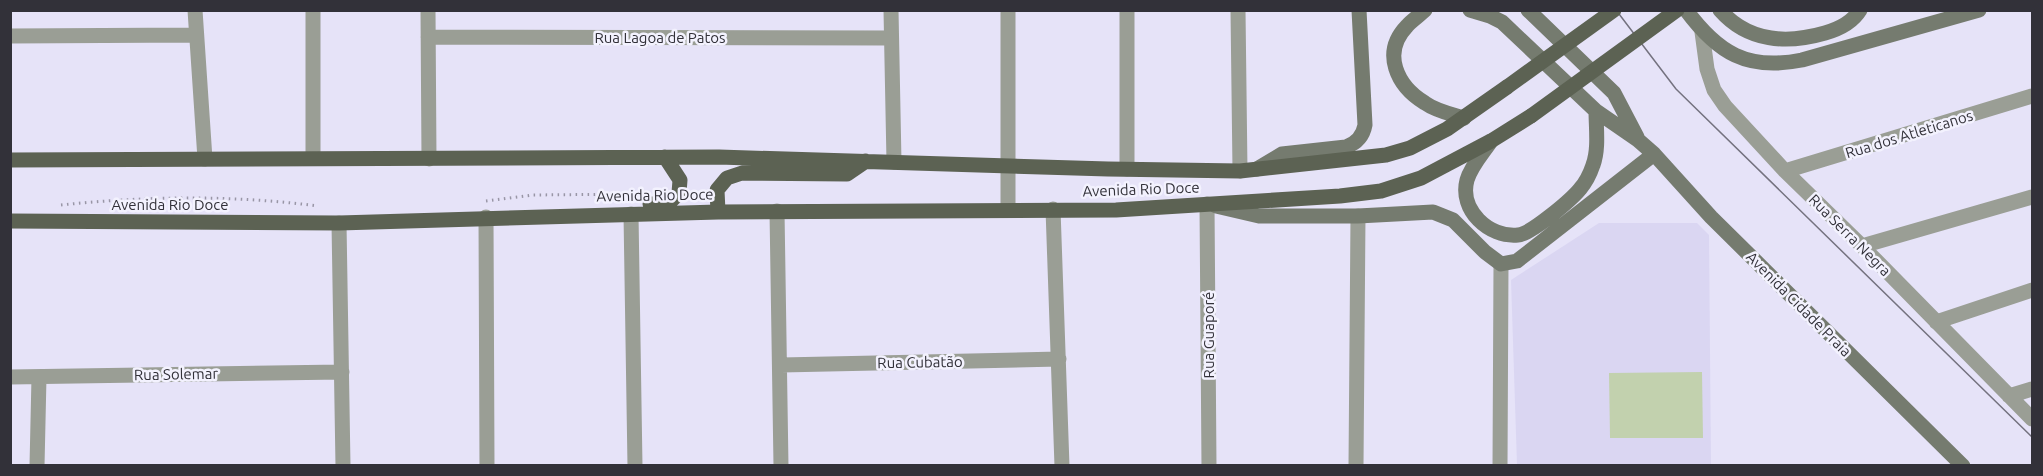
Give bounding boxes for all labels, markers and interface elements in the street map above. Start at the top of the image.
street label: Rua Lagoa de Patos [594,29,726,46]
street label: Rua dos Atleticanos [1843,107,1975,161]
street label: Avenida Rio Doce [1082,178,1200,200]
street label: Avenida Rio Doce [596,185,714,205]
street label: Rua Serra Negra [1806,191,1894,279]
street label: Avenida Rio Doce [111,196,229,213]
street label: Avenida Cidade Praia [1743,248,1855,360]
street label: Rua Guaporé [1200,292,1217,378]
street label: Rua Cubatão [877,353,963,371]
street label: Rua Solemar [134,365,219,383]

